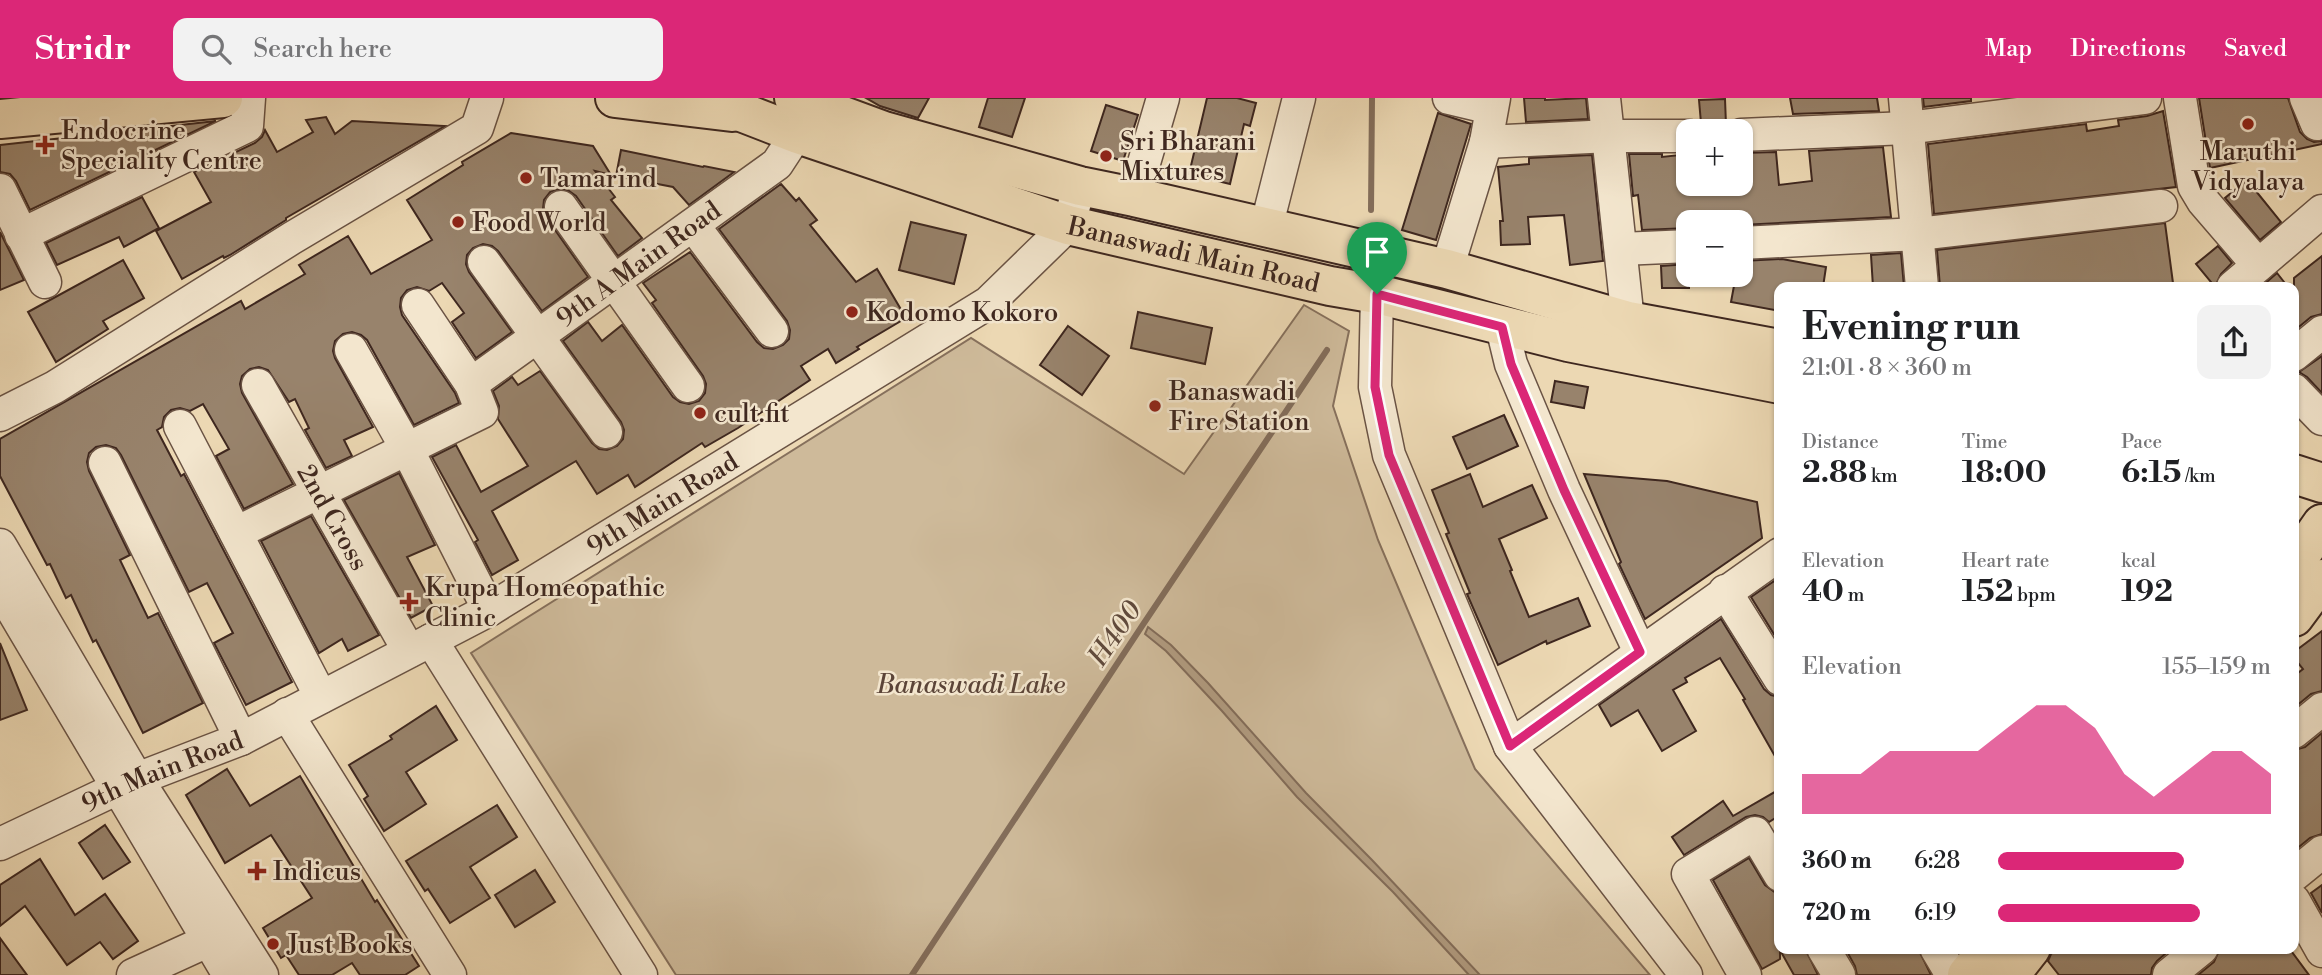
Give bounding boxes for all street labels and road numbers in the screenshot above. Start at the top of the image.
street label: 9th A Main Road [550,194,728,335]
street label: Banaswadi Main Road [1064,210,1323,300]
street label: 9th Main Road [581,445,745,563]
street label: 2nd Cross [289,459,375,576]
street label: 9th Main Road [77,725,248,820]

